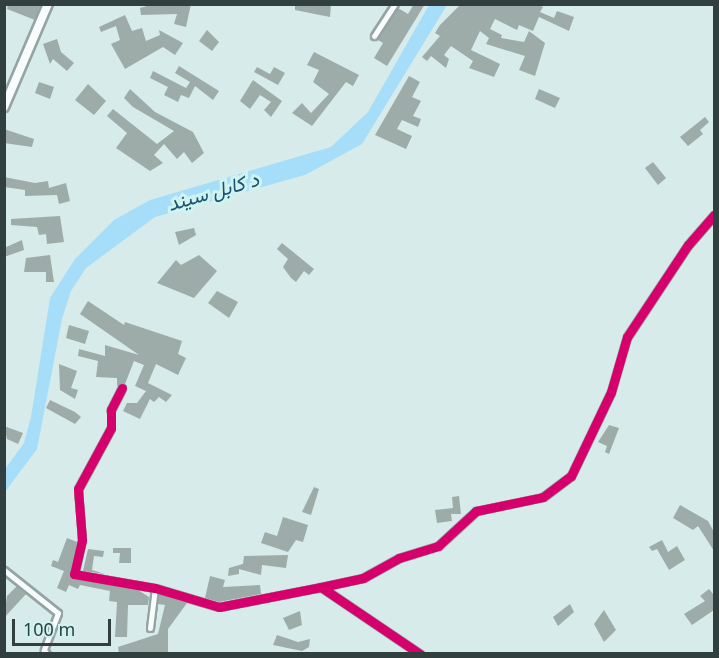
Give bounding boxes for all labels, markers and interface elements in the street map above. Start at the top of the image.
water label: د کابل سيند [165,167,261,215]
scale bar [15,607,114,645]
text: 100 m [23,617,75,641]

